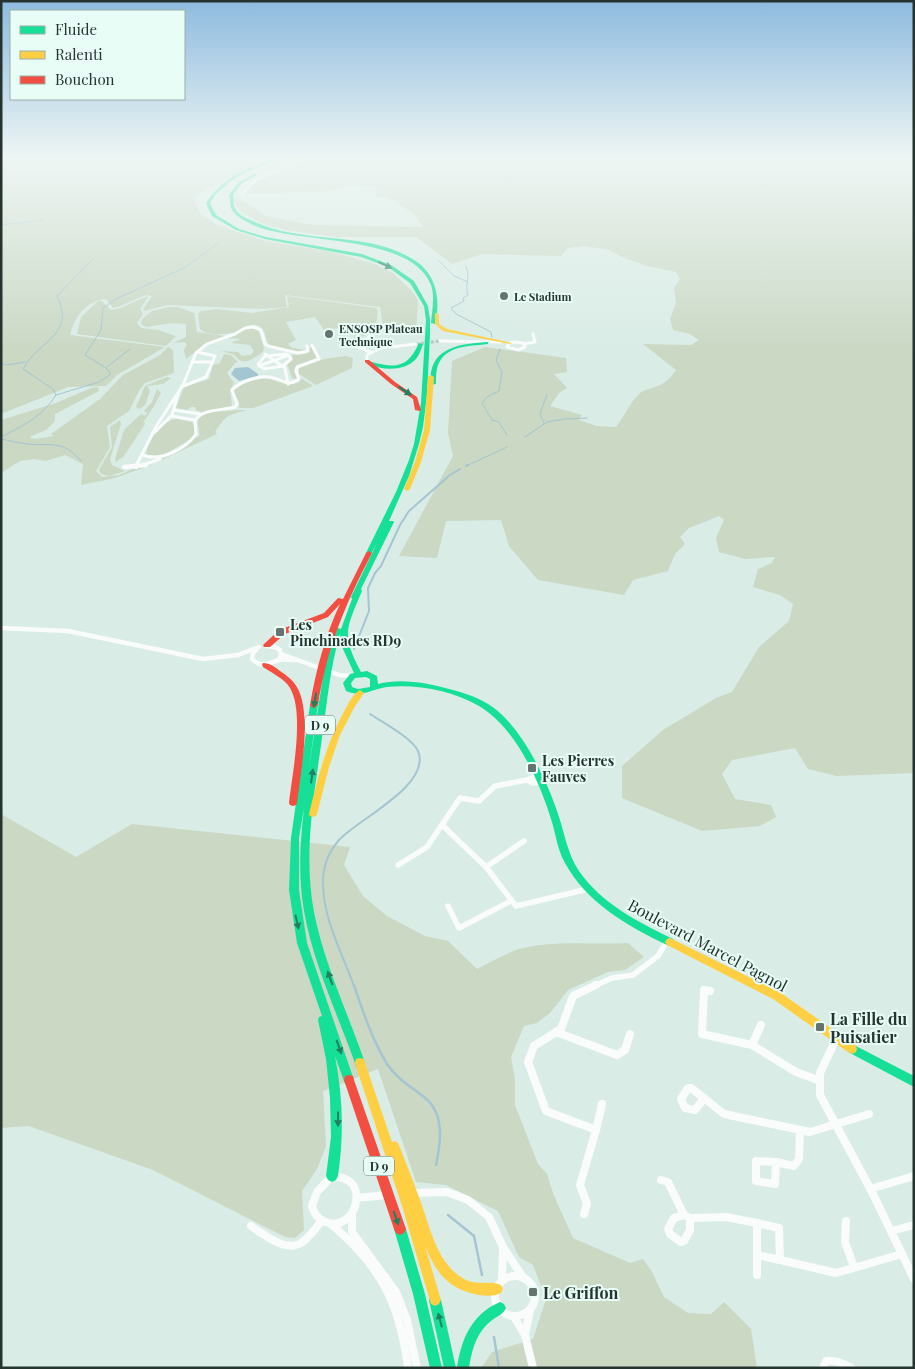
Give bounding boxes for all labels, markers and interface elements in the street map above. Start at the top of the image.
legend [10,10,185,100]
text: Fluide [55,19,97,39]
text: Ralenti [55,44,103,64]
text: Bouchon [55,69,115,89]
one-way arrow [378,261,393,269]
place label: Le Stadium [514,289,572,304]
marker: Le Stadium [498,290,510,302]
place label: ENSOSP Plateau Technique [339,321,423,349]
marker: ENSOSP Plateau Technique [323,328,335,340]
one-way arrow [398,386,412,396]
place label: Les Pinchinades RD9 [290,615,401,650]
marker: Les Pinchinades RD9 [274,626,286,638]
one-way arrow [310,692,318,708]
road number: D 9 [305,716,335,734]
place label: Les Pierres Fauves [542,751,614,786]
marker: Les Pierres Fauves [526,762,538,774]
one-way arrow [309,767,317,783]
street label: Boulevard Marcel Pagnol [625,894,792,996]
one-way arrow [293,914,301,929]
one-way arrow [326,970,333,985]
place label: La Fille du Puisatier [830,1008,907,1047]
marker: La Fille du Puisatier [814,1021,826,1033]
one-way arrow [335,1040,343,1055]
one-way arrow [334,1111,342,1127]
road number: D 9 [364,1156,394,1176]
one-way arrow [393,1210,401,1225]
place label: Le Griffon [543,1282,619,1303]
marker: Le Griffon [527,1286,539,1298]
one-way arrow [436,1313,444,1328]

